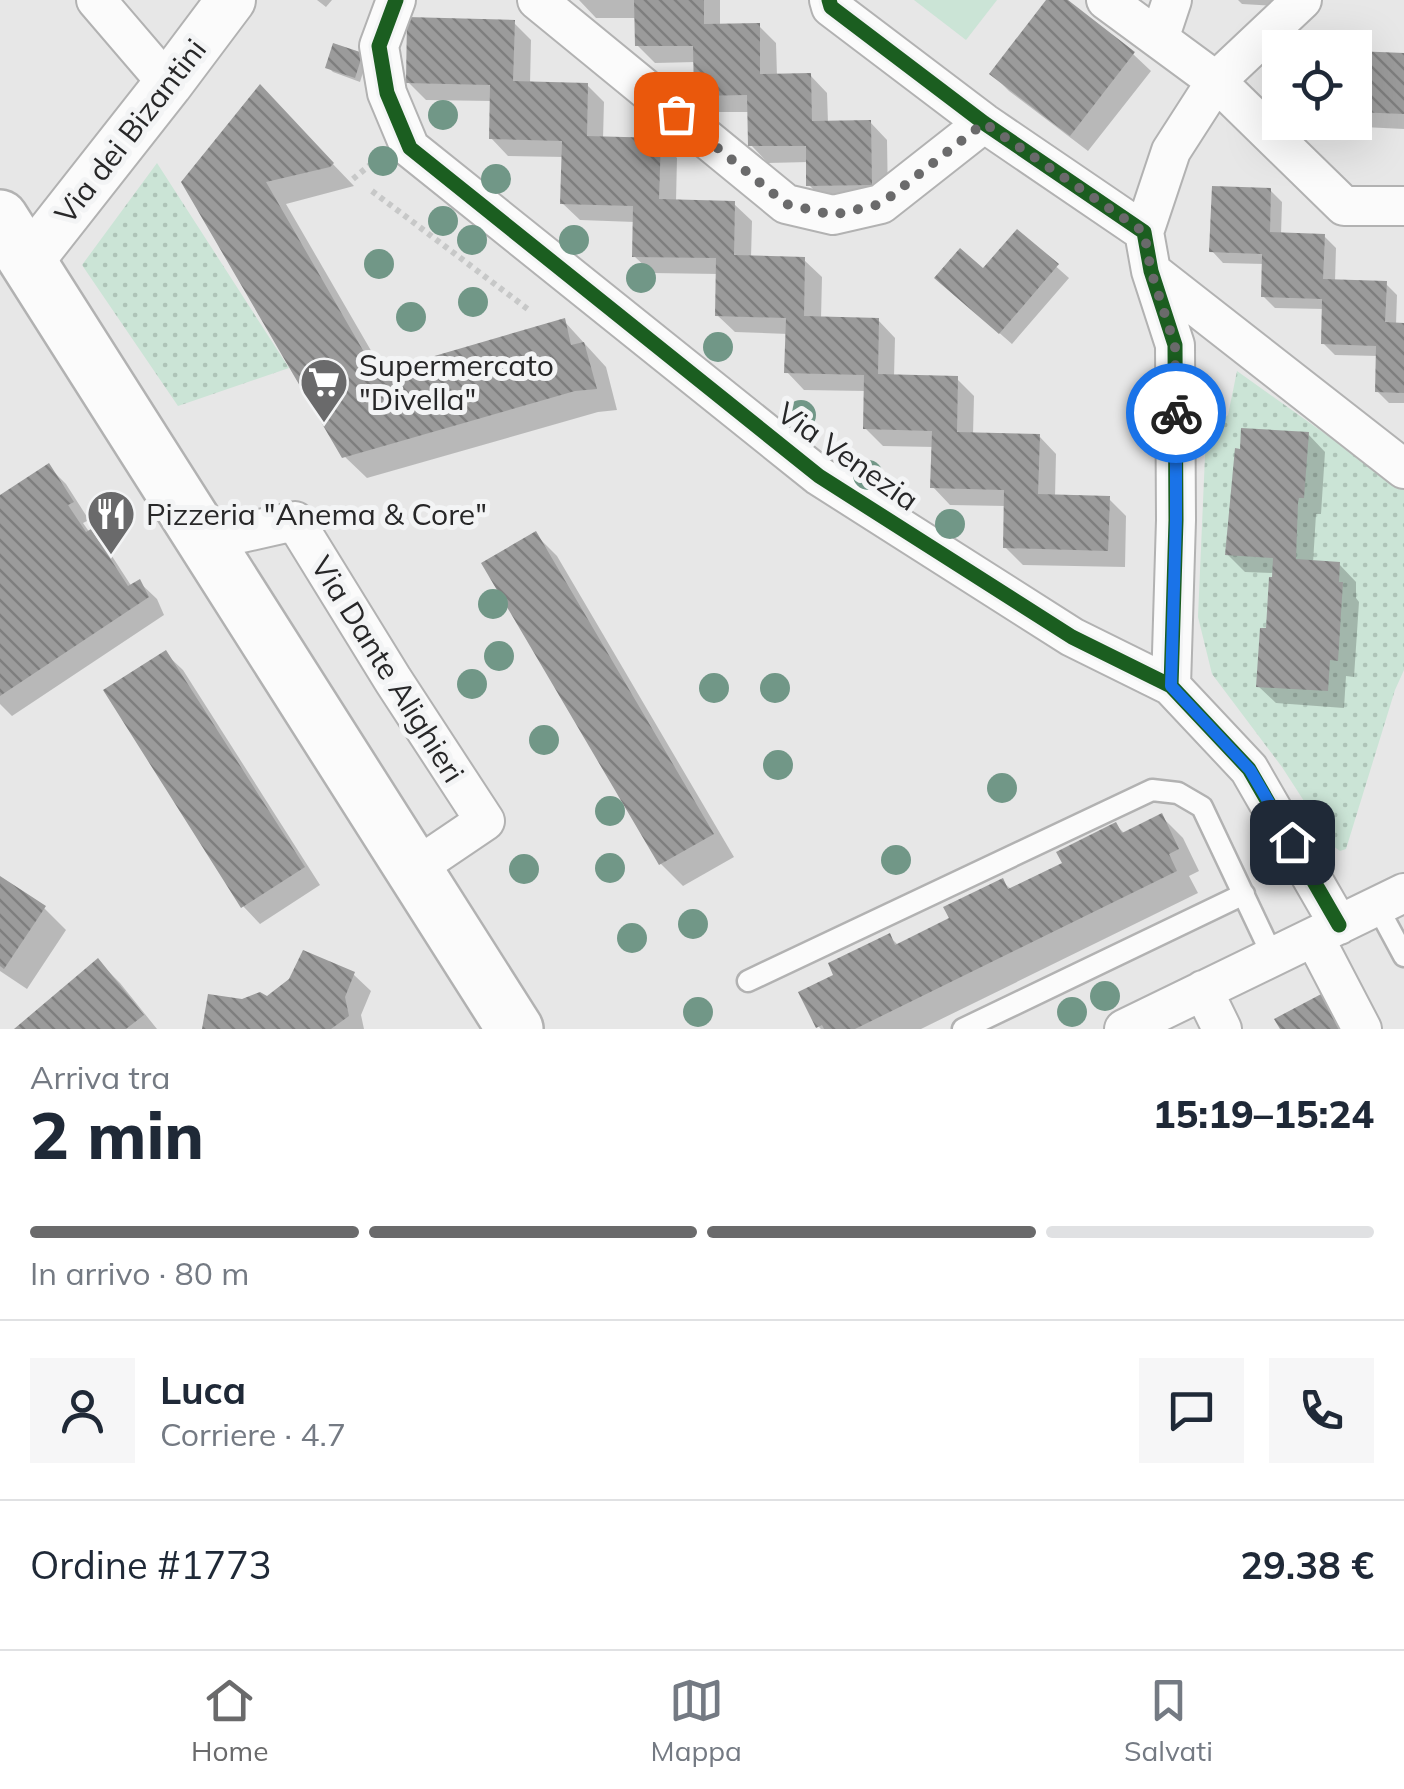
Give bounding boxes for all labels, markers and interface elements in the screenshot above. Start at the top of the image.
map controls [1262,30,1372,140]
button: locate [1262,30,1372,140]
street label: Via dei Bizantini [46,31,214,231]
pin [634,72,719,157]
icon: bag [649,87,704,142]
place label: Supermercato "Divella" [359,346,554,418]
supermarket icon: Supermercato "Divella" [298,356,350,424]
courier [1126,363,1226,463]
icon: bike [1149,386,1204,441]
street label: Via Venezia [770,393,926,519]
restaurant icon: Pizzeria "Anema & Core" [85,488,137,556]
place label: Pizzeria "Anema & Core" [146,495,487,533]
street label: Via Dante Alighieri [303,549,473,789]
pin [1250,800,1335,885]
icon: home [1265,815,1320,870]
text: Arriva tra [30,1057,170,1097]
text: 15:19–15:24 [1153,1090,1374,1138]
text: 2 min [30,1094,204,1175]
text: In arrivo · 80 m [30,1253,249,1293]
button: person [30,1358,135,1463]
button: chat [1139,1358,1244,1463]
button: phone [1269,1358,1374,1463]
text: Luca [160,1366,246,1414]
text: Corriere · 4.7 [160,1414,346,1454]
text: Ordine #1773 [30,1541,272,1589]
text: 29.38 € [1240,1541,1374,1589]
tab: Home [191,1673,268,1768]
tab: Mappa [651,1673,742,1768]
tab: Salvati [1124,1673,1213,1768]

